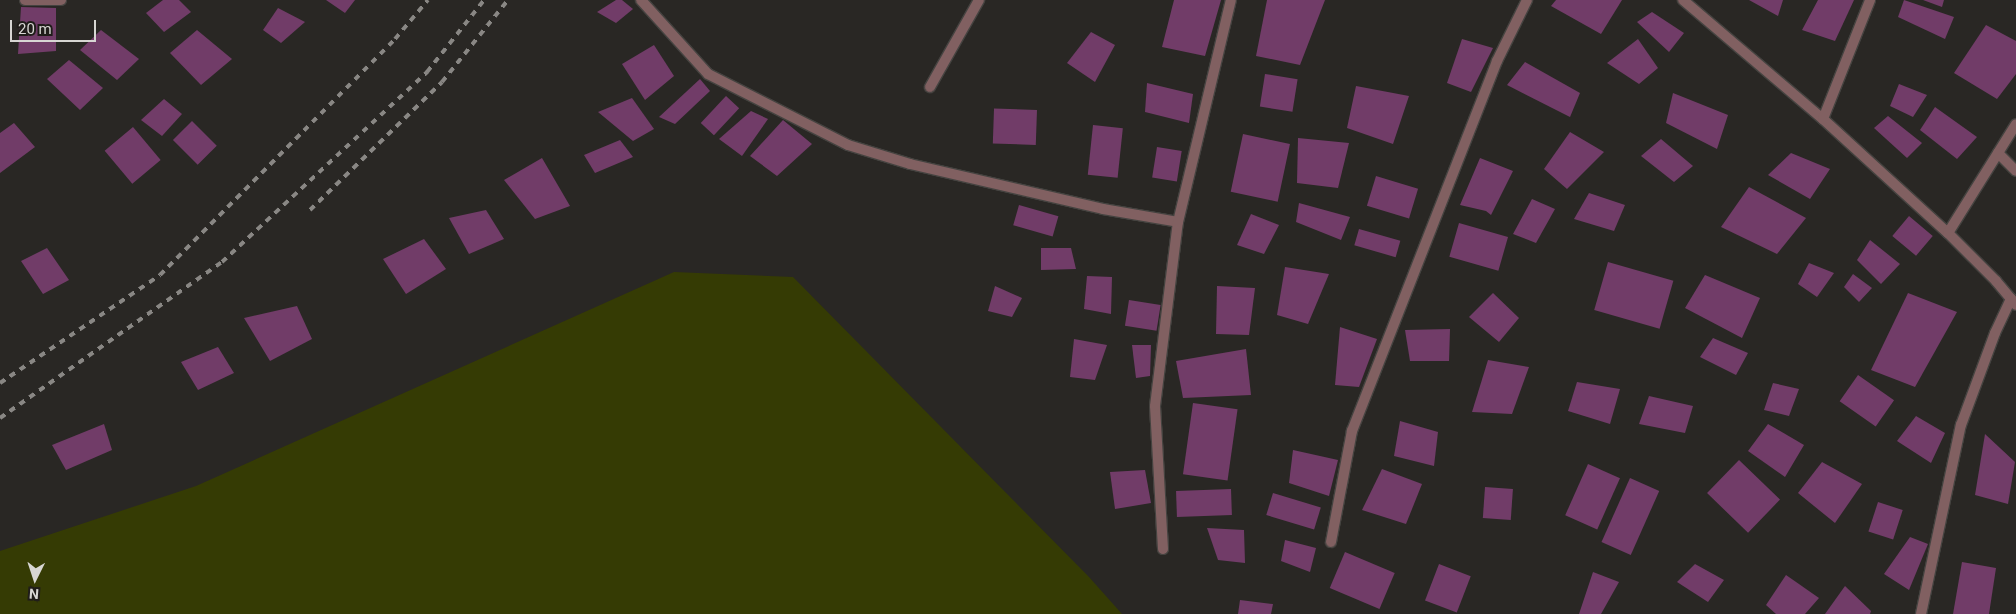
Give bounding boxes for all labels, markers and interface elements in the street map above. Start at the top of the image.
scale bar [12,10,99,42]
text: 20 m [18,20,52,38]
north arrow [10,554,60,604]
text: N [28,586,39,602]

